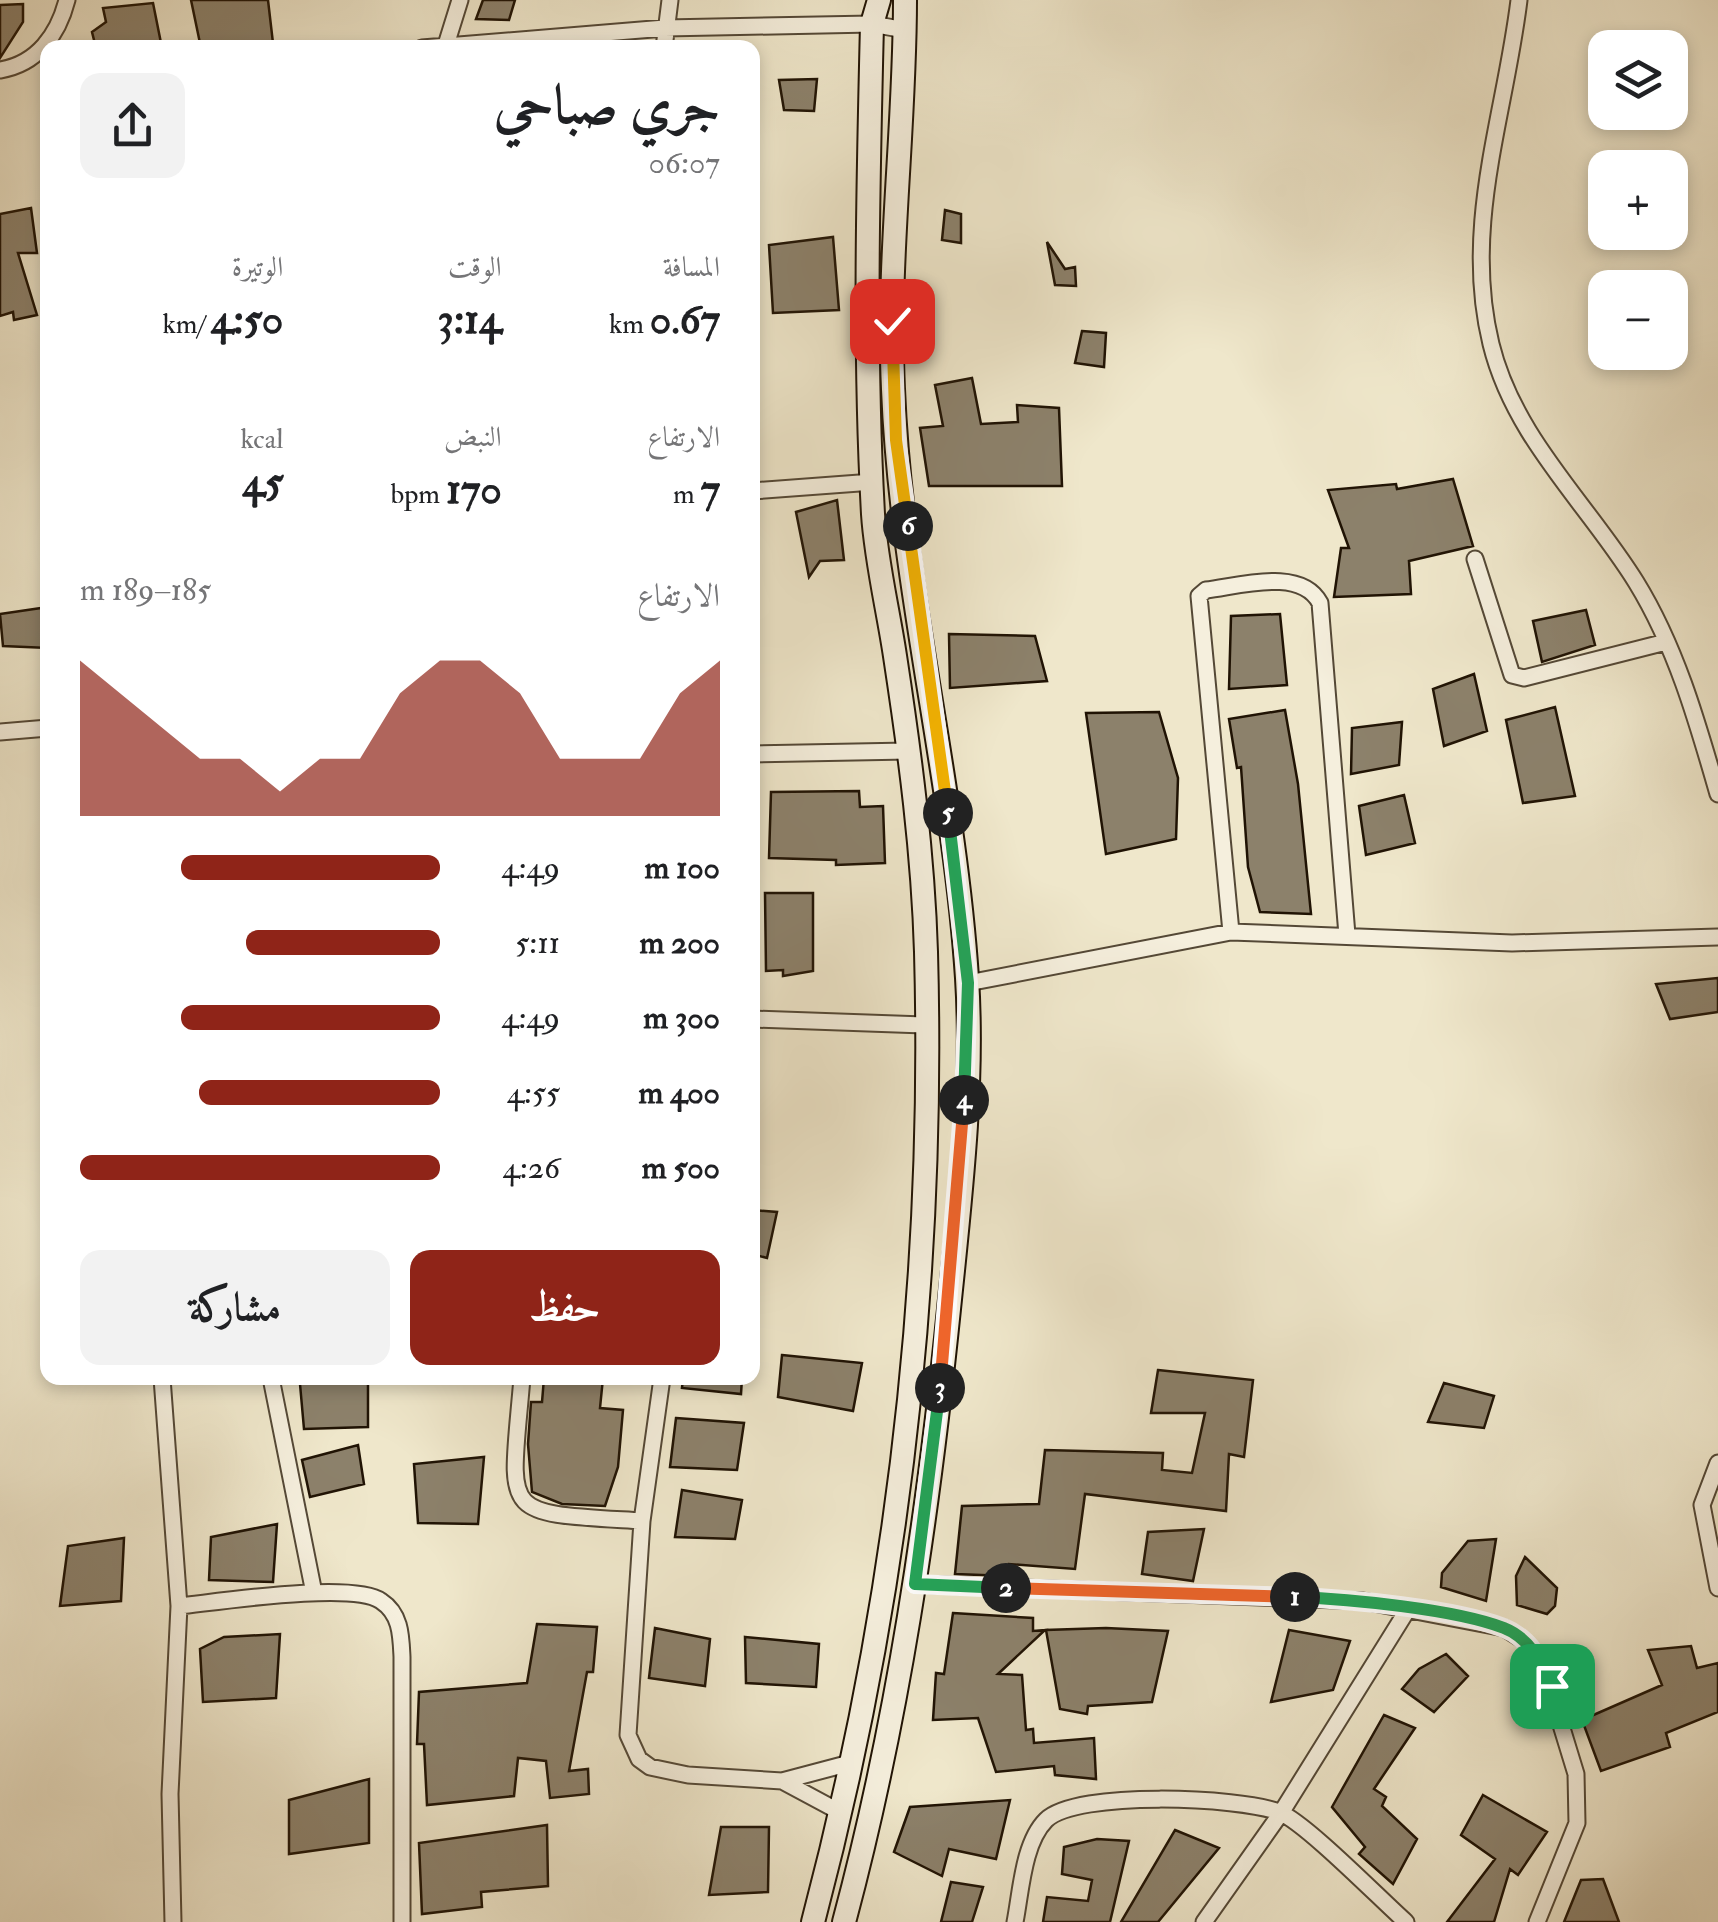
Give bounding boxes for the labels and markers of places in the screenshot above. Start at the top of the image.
pin [850,279,935,364]
pin: 6 [883,501,933,551]
pin: 5 [923,788,973,838]
pin: 4 [939,1075,989,1125]
pin: 3 [915,1363,965,1413]
pin: 2 [981,1563,1031,1613]
pin: 1 [1270,1572,1320,1622]
pin [1510,1644,1595,1729]

